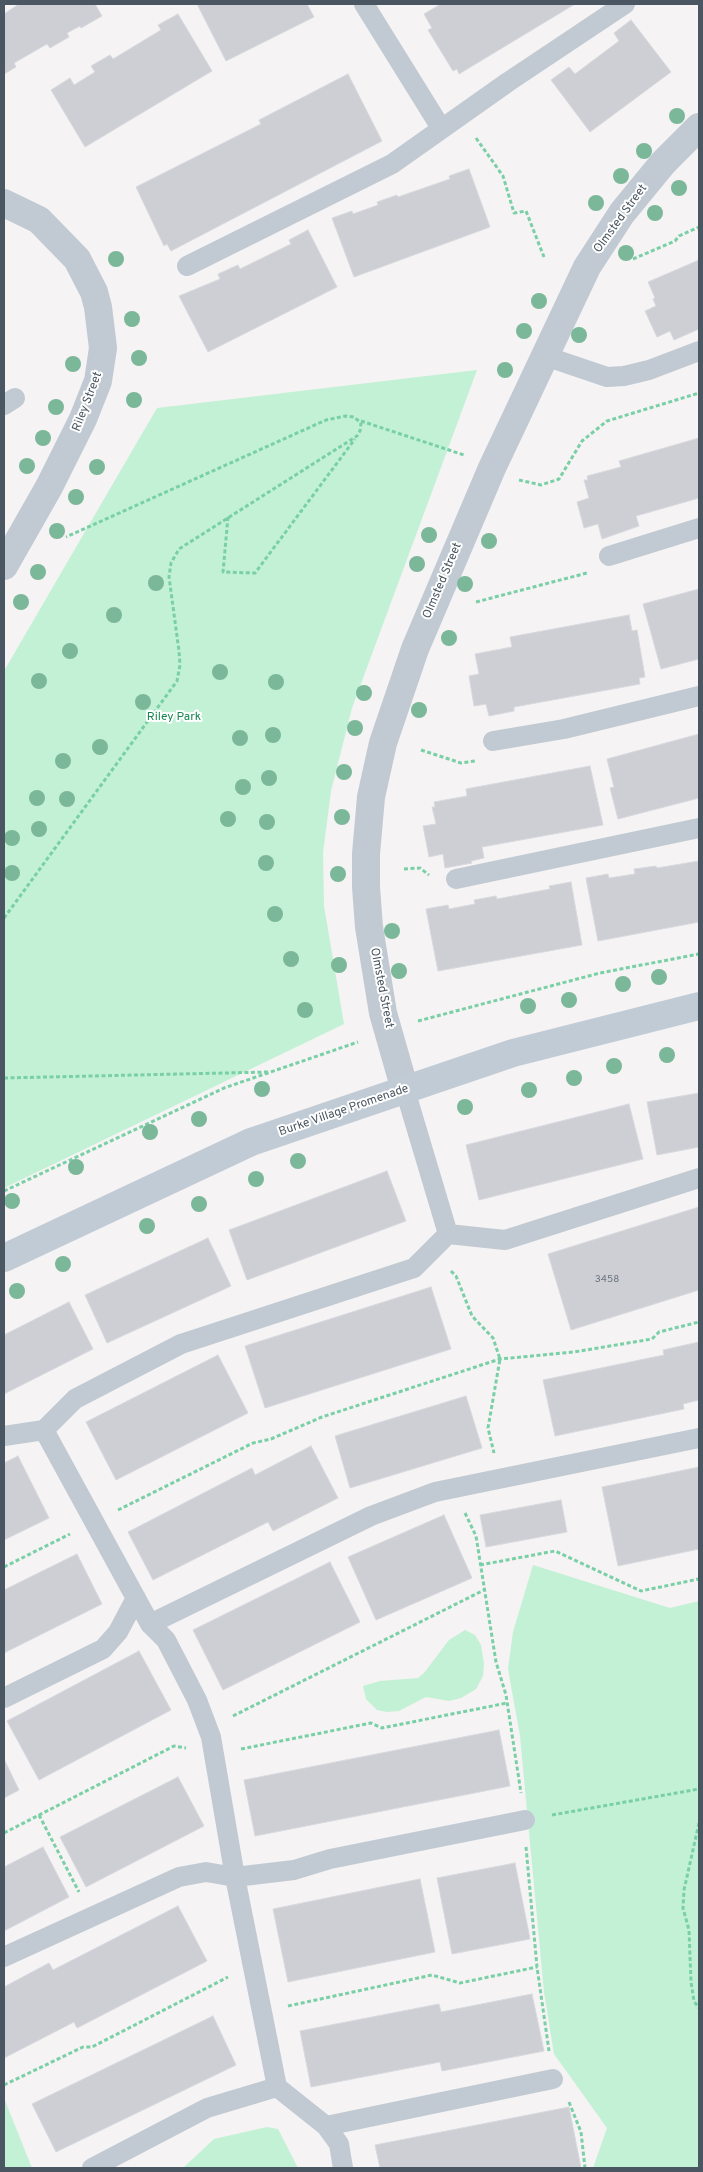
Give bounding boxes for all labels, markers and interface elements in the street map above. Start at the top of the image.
street label: Olmsted Street [591,182,651,256]
street label: Riley Street [70,370,106,434]
street label: Olmsted Street [420,541,466,621]
park label: Riley Park [147,711,201,725]
street label: Olmsted Street [366,947,396,1029]
street label: Burke Village Promenade [277,1082,411,1140]
house number: 3458 [595,1274,619,1286]

